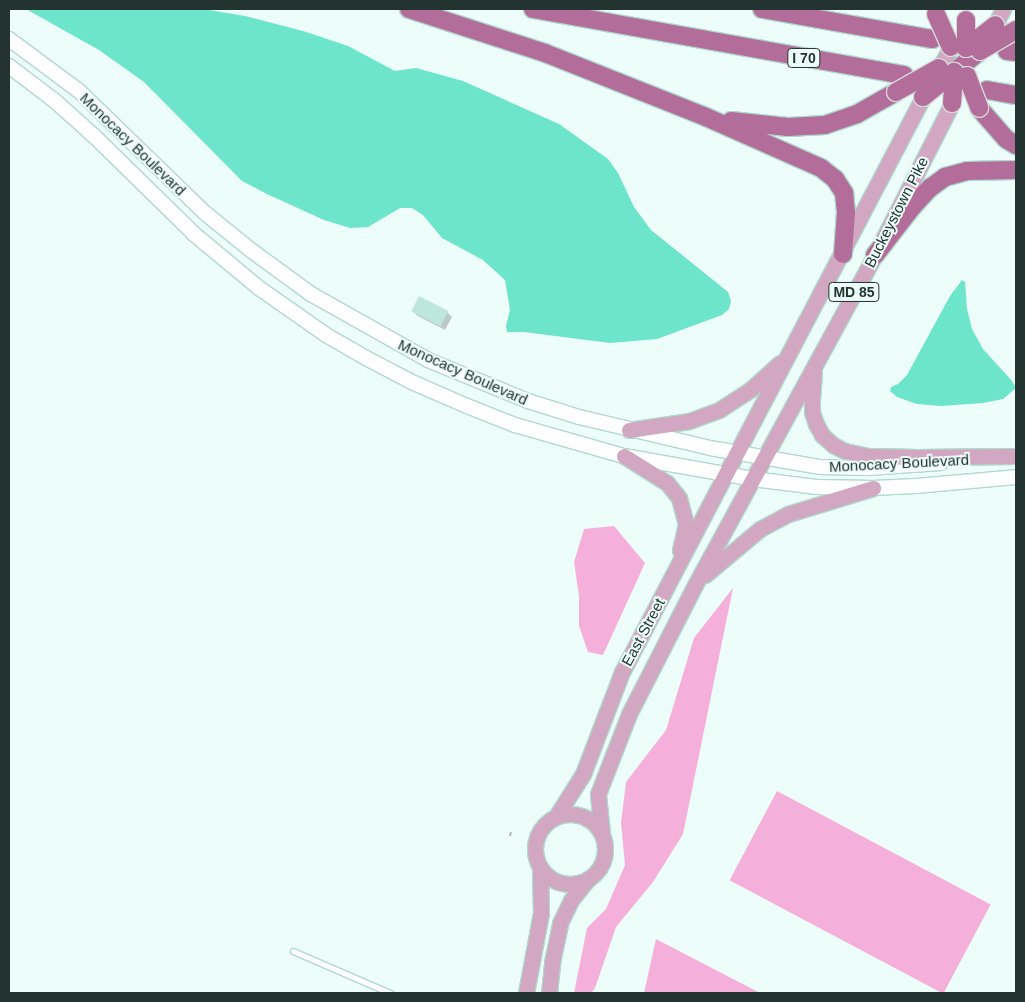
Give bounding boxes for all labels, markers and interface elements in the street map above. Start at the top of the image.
road number: I 70 [786,46,822,70]
street label: Monocacy Boulevard [76,89,190,199]
street label: Buckeystown Pike [860,154,932,270]
road number: MD 85 [828,280,880,304]
street label: Monocacy Boulevard [395,335,531,409]
street label: Monocacy Boulevard [829,450,969,476]
street label: East Street [618,595,668,669]

